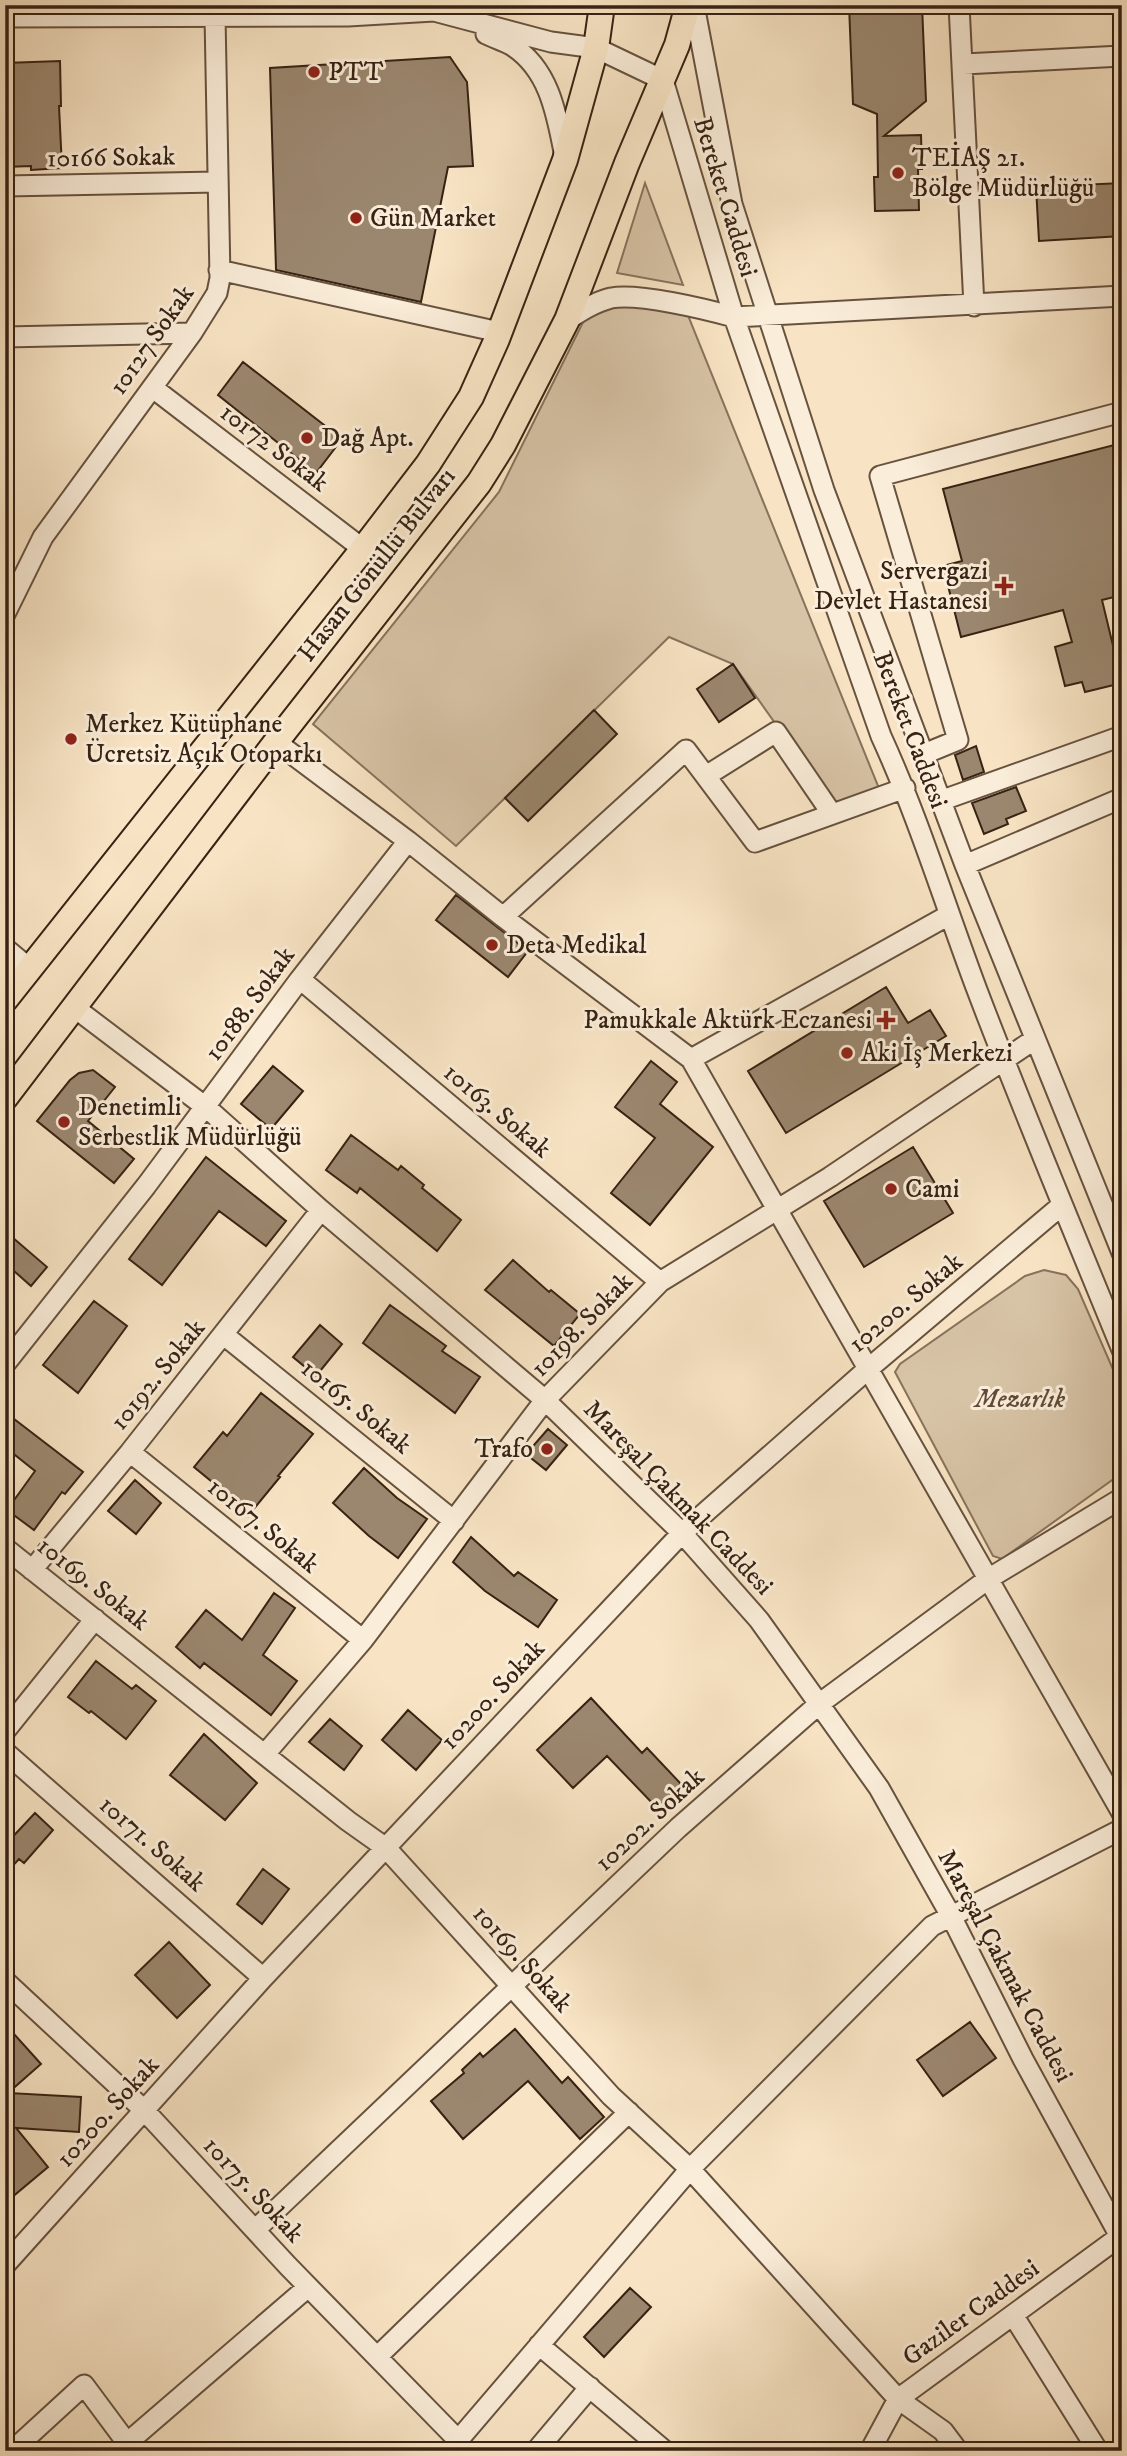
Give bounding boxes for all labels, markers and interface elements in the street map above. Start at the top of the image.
place label: PTT [328,56,384,89]
marker: PTT [306,64,322,80]
street label: Bereket Caddesi [685,113,765,281]
street label: 10166 Sokak [47,140,176,176]
place label: TEİAŞ 21. Bölge Müdürlüğü [912,141,1094,205]
marker: TEİAŞ 21. Bölge Müdürlüğü [890,165,906,181]
place label: Gün Market [370,202,496,235]
marker: Gün Market [348,210,364,226]
street label: 10127 Sokak [102,278,202,402]
street label: 10172 Sokak [213,396,335,500]
place label: Dağ Apt. [321,422,414,455]
marker: Dağ Apt. [299,430,315,446]
street label: Hasan Gönüllü Bulvarı [291,461,463,669]
place label: Servergazi Devlet Hastanesi [814,555,988,618]
marker: Servergazi Devlet Hastanesi [994,576,1014,596]
street label: Bereket Caddesi [865,647,955,813]
place label: Merkez Kütüphane Ücretsiz Açık Otoparkı [85,708,322,771]
marker: Merkez Kütüphane Ücretsiz Açık Otoparkı [63,731,79,747]
place label: Deta Medikal [506,929,647,962]
marker: Deta Medikal [484,937,500,953]
street label: 10188. Sokak [197,940,303,1068]
place label: Pamukkale Aktürk Eczanesi [583,1004,872,1037]
marker: Pamukkale Aktürk Eczanesi [878,1012,894,1028]
place label: Aki İş Merkezi [861,1036,1013,1070]
marker: Aki İş Merkezi [839,1045,855,1061]
street label: 10163. Sokak [436,1056,558,1166]
place label: Denetimli Serbestlik Müdürlüğü [78,1091,302,1154]
marker: Denetimli Serbestlik Müdürlüğü [56,1114,72,1130]
place label: Cami [905,1173,960,1206]
marker: Cami [883,1181,899,1197]
street label: 10200. Sokak [842,1246,970,1360]
street label: 10198. Sokak [524,1265,640,1384]
street label: 10192. Sokak [103,1313,213,1437]
street label: 10165. Sokak [294,1352,418,1462]
park label: Mezarlık [973,1383,1065,1416]
street label: Mareşal Çakmak Caddesi [576,1393,780,1603]
place label: Trafo [474,1433,533,1466]
marker: Trafo [539,1441,555,1457]
street label: 10167. Sokak [200,1471,326,1581]
street label: 10169. Sokak [30,1530,156,1638]
street label: 10200. Sokak [434,1633,553,1757]
street label: 10202. Sokak [588,1761,712,1879]
street label: 10171. Sokak [92,1789,212,1899]
street label: Mareşal Çakmak Caddesi [930,1844,1080,2088]
street label: 10169. Sokak [465,1898,579,2020]
street label: 10200. Sokak [49,2049,167,2175]
street label: 10175. Sokak [195,2130,311,2250]
street label: Gaziler Caddesi [896,2252,1046,2374]

